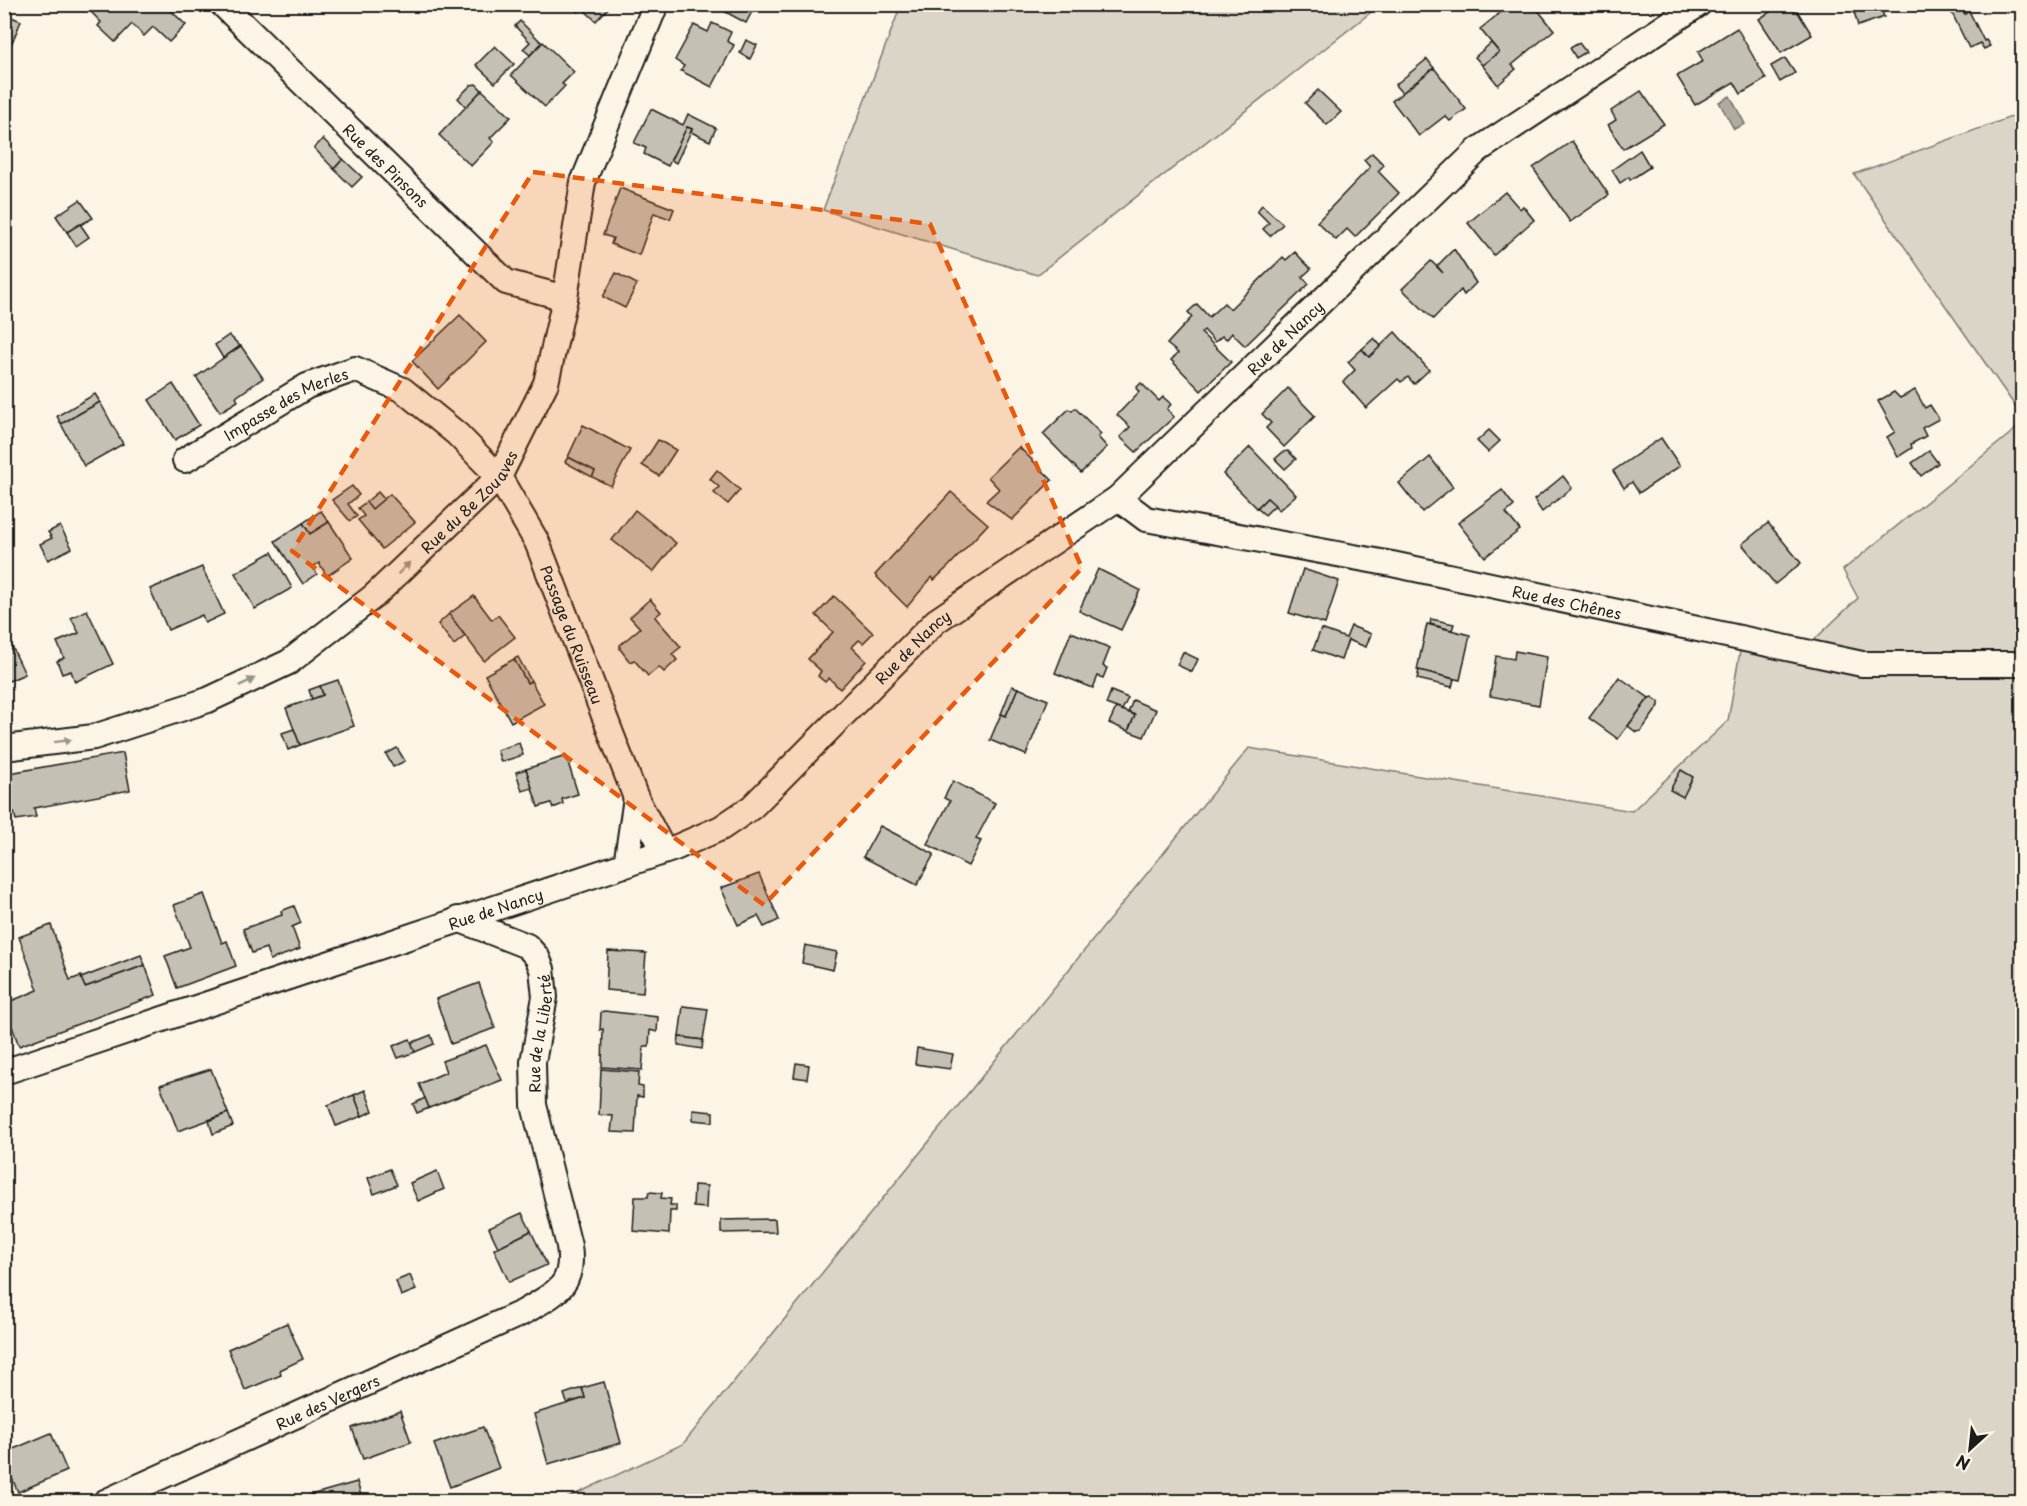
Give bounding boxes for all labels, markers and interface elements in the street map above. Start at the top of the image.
street label: Rue des Pinsons [338,118,434,212]
street label: Rue de Nancy [1241,294,1328,380]
street label: Impasse des Merles [219,361,351,446]
street label: Rue du 8e Zouaves [415,446,522,558]
one-way arrow [397,561,411,575]
street label: Passage du Ruisseau [535,562,610,707]
street label: Rue des Chênes [1510,578,1624,624]
street label: Rue de Nancy [869,603,955,689]
one-way arrow [239,677,256,686]
one-way arrow [53,736,72,746]
street label: Rue de Nancy [445,881,546,935]
street label: Rue de la Liberté [522,973,557,1093]
street label: Rue des Vergers [272,1368,383,1435]
north arrow [1940,1419,2000,1479]
text: N [1952,1450,1974,1477]

